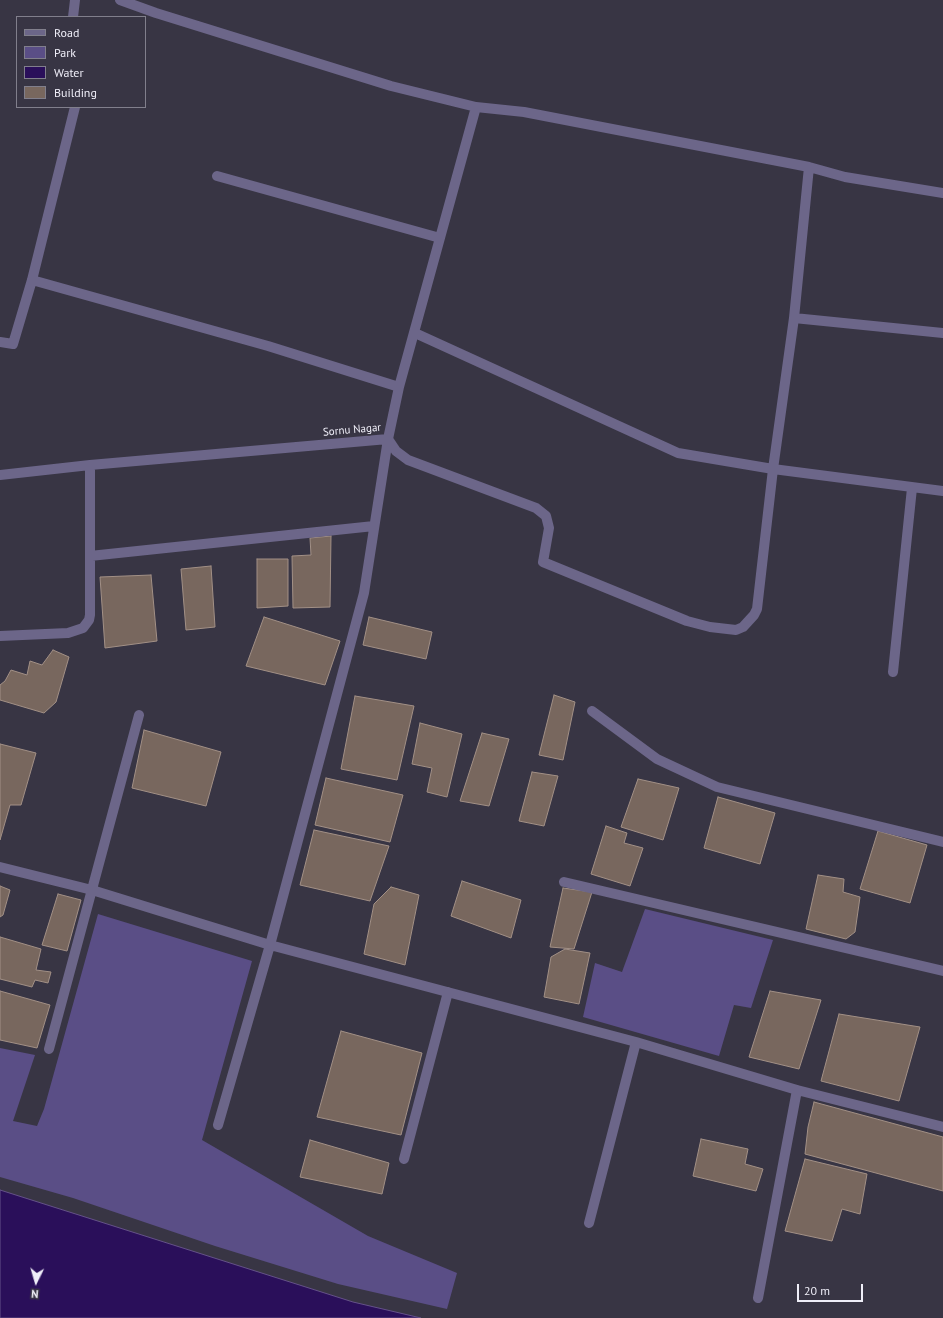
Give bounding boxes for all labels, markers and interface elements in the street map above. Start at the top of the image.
legend [16,16,146,108]
text: Road [54,25,79,40]
text: Park [54,45,76,60]
text: Water [54,65,84,80]
text: Building [54,85,97,100]
street label: Sornu Nagar [322,421,382,439]
north arrow [16,1262,56,1302]
scale bar [799,1276,865,1302]
text: 20 m [804,1283,830,1298]
text: N [31,1287,39,1301]

